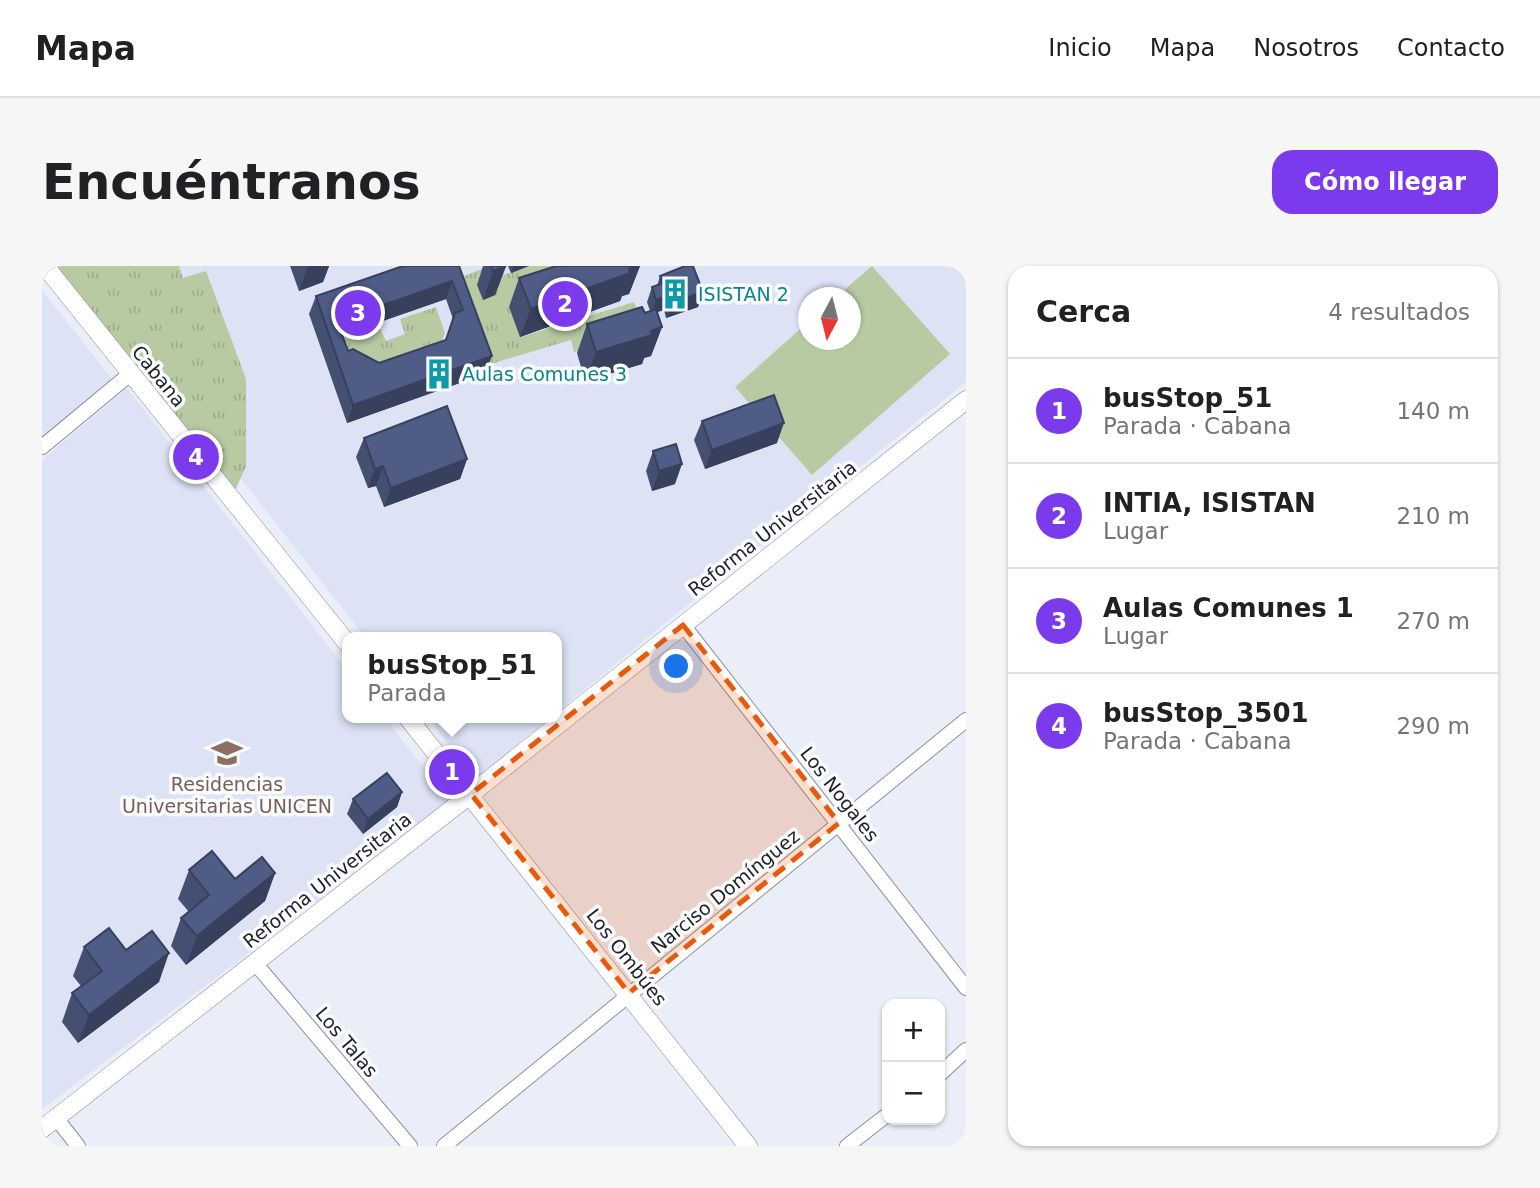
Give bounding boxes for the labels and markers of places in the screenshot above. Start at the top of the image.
building icon: ISISTAN 2 [658,277,692,311]
pin: 2 [542,278,588,330]
place label: ISISTAN 2 [698,283,789,305]
pin: 3 [335,287,381,339]
building icon: Aulas Comunes 3 [422,357,456,391]
place label: Aulas Comunes 3 [462,363,627,385]
pin: 4 [173,431,219,483]
school or university icon: Residencias Universitarias UNICEN [210,736,244,770]
pin: 1 [429,746,475,798]
place label: Residencias Universitarias UNICEN [122,773,332,817]

